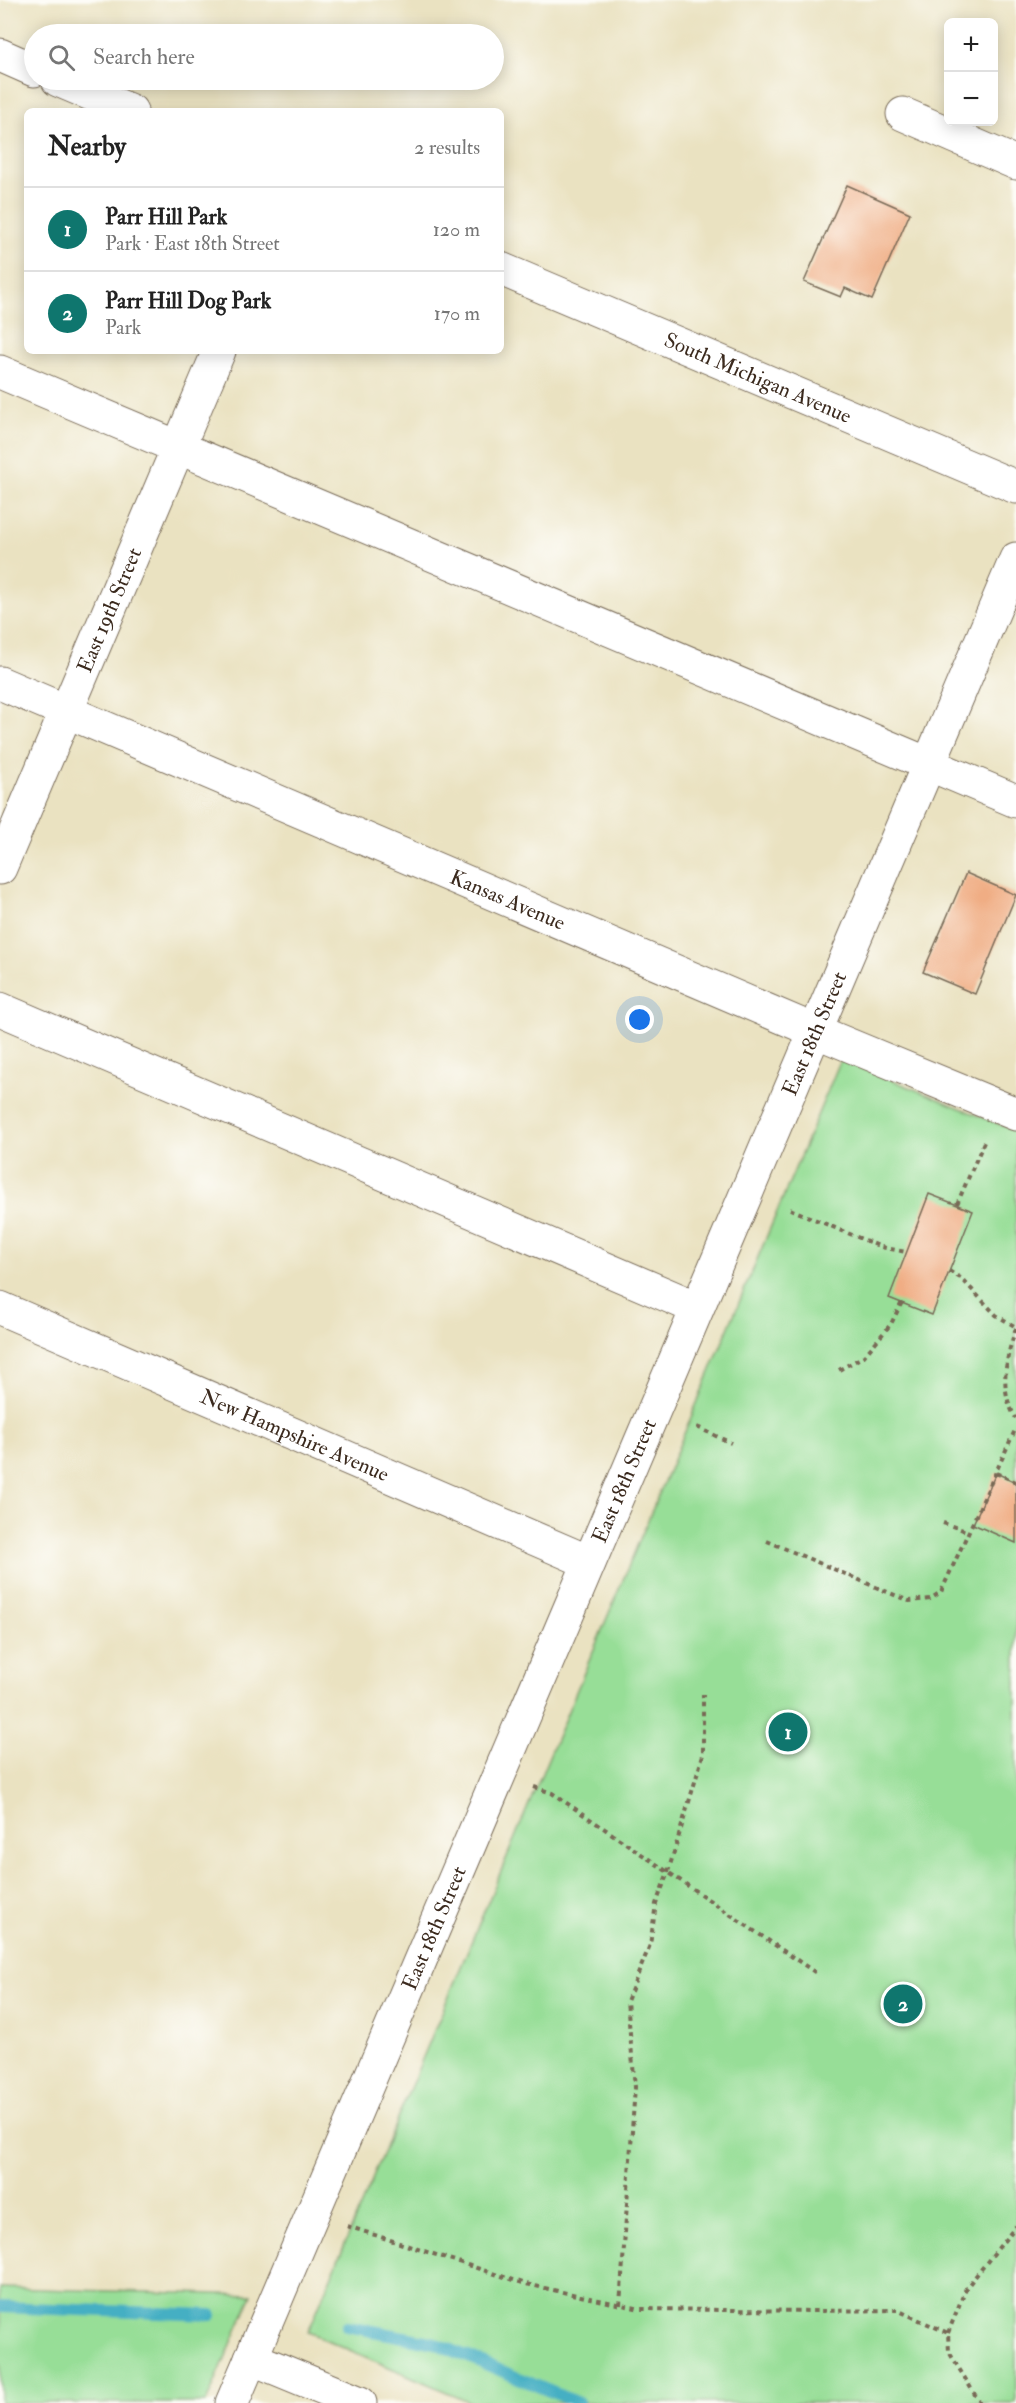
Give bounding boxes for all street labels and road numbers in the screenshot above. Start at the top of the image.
street label: South Michigan Avenue [660,327,856,430]
street label: East 19th Street [71,544,148,677]
street label: Kansas Avenue [446,864,569,937]
street label: East 18th Street [776,967,853,1100]
street label: New Hampshire Avenue [196,1383,393,1488]
street label: East 18th Street [586,1415,663,1547]
street label: East 18th Street [396,1862,473,1995]

